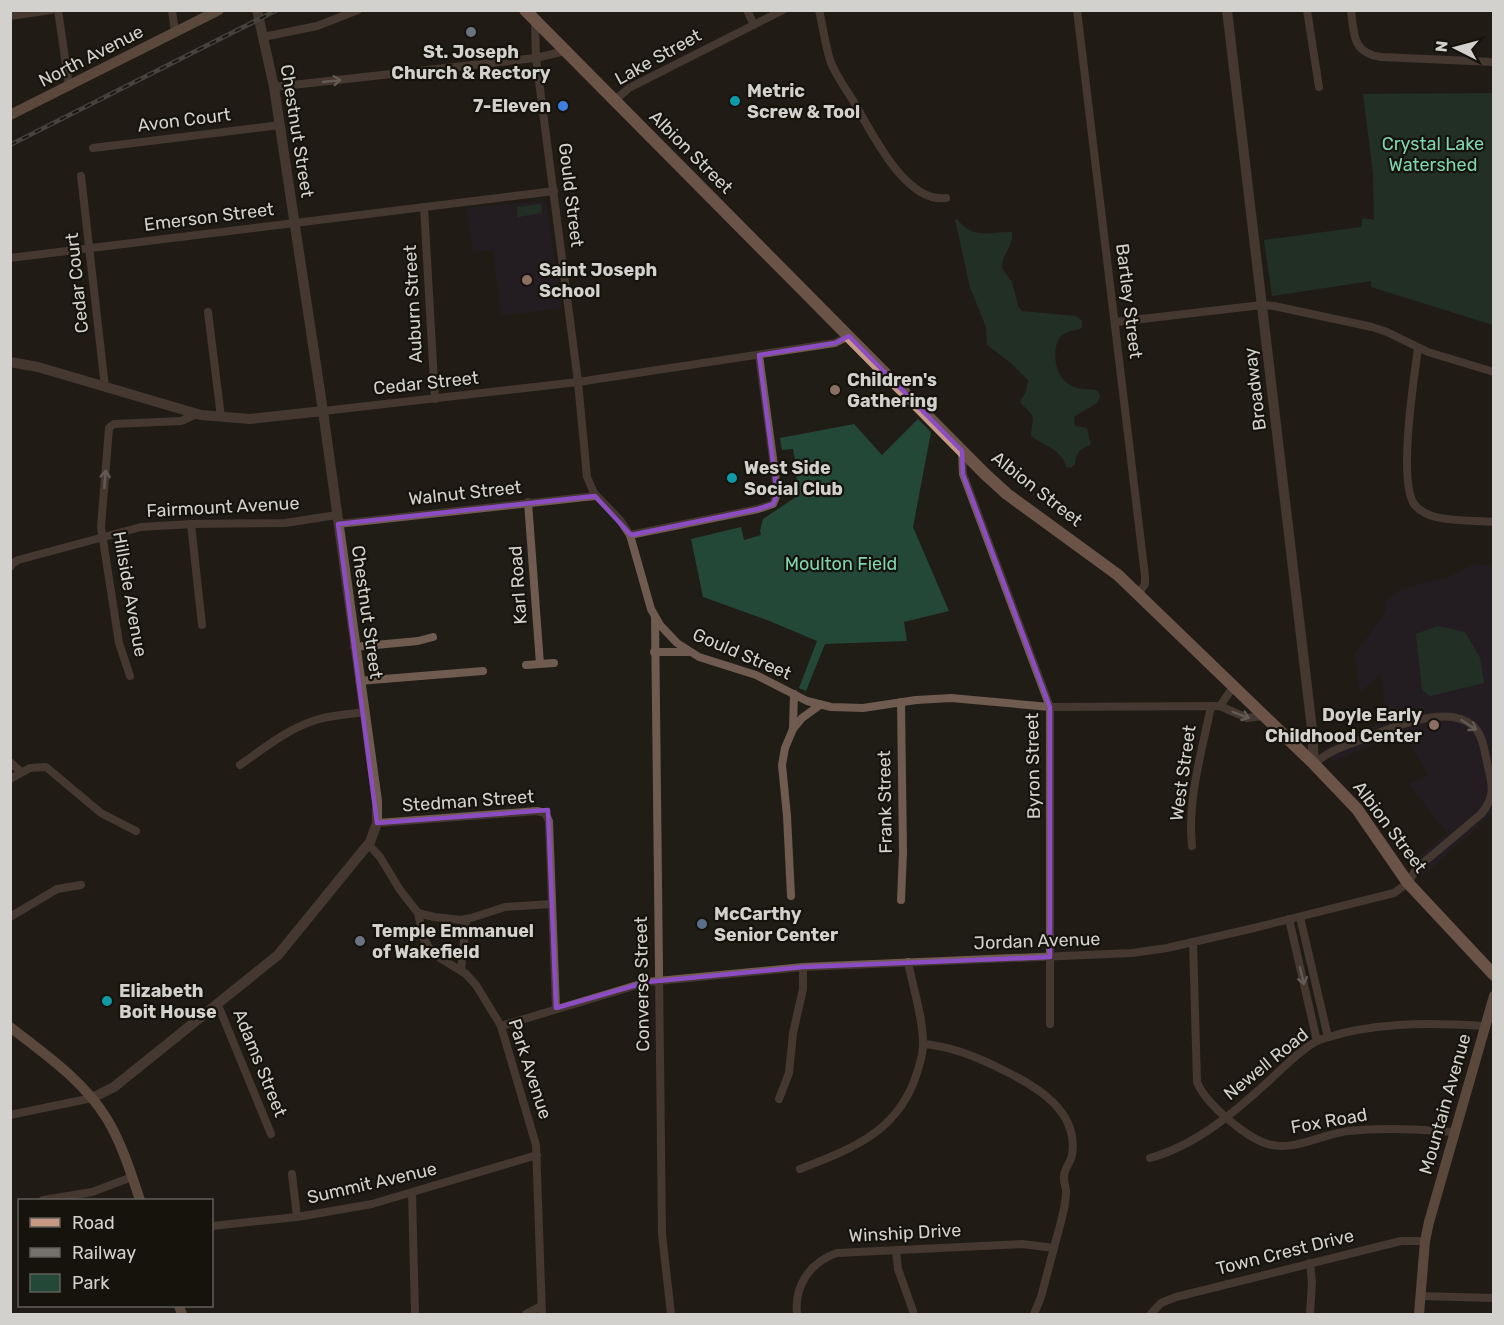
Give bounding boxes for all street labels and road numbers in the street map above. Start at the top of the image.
street label: North Avenue [35,20,147,92]
street label: Lake Street [611,24,705,90]
street label: Chestnut Street [276,63,318,199]
street label: Avon Court [136,103,232,137]
street label: Albion Street [645,106,737,198]
street label: Gould Street [554,142,588,248]
street label: Emerson Street [143,198,275,236]
street label: Cedar Court [61,232,93,334]
street label: Bartley Street [1111,242,1147,360]
street label: Auburn Street [399,244,427,364]
street label: Broadway [1239,346,1271,432]
street label: Cedar Street [372,367,480,399]
street label: Albion Street [987,447,1087,531]
street label: Walnut Street [407,476,523,510]
street label: Fairmount Avenue [146,492,300,522]
street label: Hillside Avenue [108,529,152,659]
street label: Chestnut Street [347,544,387,680]
street label: Karl Road [504,545,532,625]
street label: Gould Street [689,623,795,685]
street label: Byron Street [1021,713,1045,819]
street label: West Street [1165,724,1201,822]
street label: Frank Street [873,750,897,854]
street label: Albion Street [1348,777,1432,877]
street label: Stedman Street [401,785,535,817]
street label: Converse Street [630,916,654,1052]
street label: Jordan Avenue [973,928,1101,954]
street label: Adams Street [228,1006,292,1120]
street label: Park Avenue [503,1016,557,1122]
street label: Newell Road [1219,1023,1313,1105]
street label: Mountain Avenue [1414,1031,1476,1177]
street label: Fox Road [1289,1103,1369,1139]
street label: Summit Avenue [305,1157,439,1209]
street label: Winship Drive [848,1219,962,1247]
street label: Town Crest Drive [1214,1224,1356,1280]

